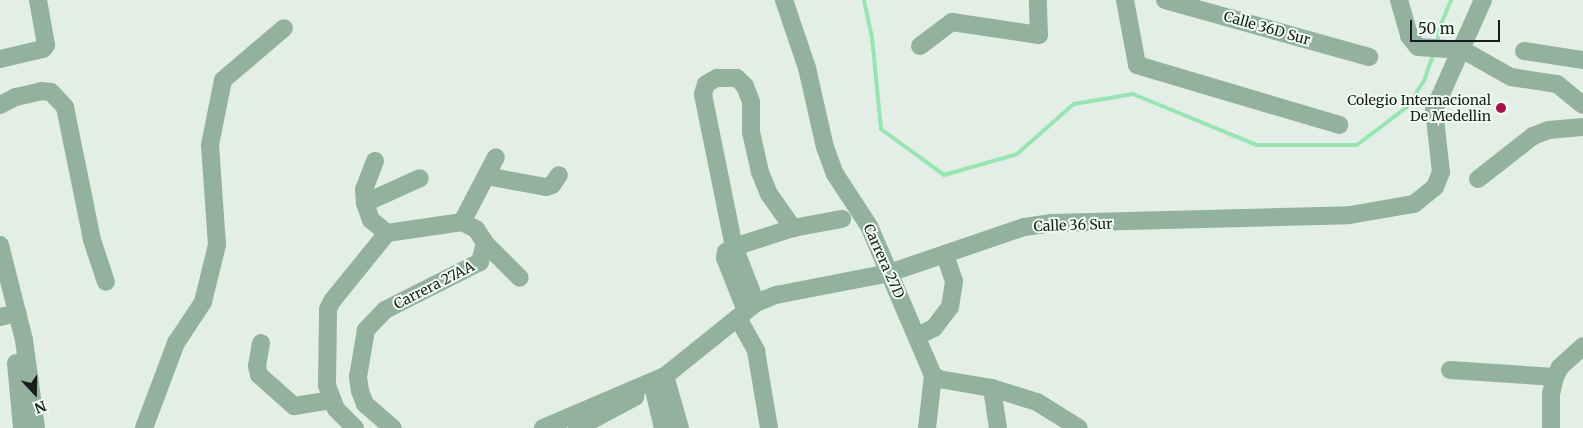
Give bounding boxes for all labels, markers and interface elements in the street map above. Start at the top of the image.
street label: Calle 36D Sur [1222,8,1312,48]
scale bar [1413,10,1503,42]
text: 50 m [1418,19,1455,38]
place label: Colegio Internacional De Medellin [1347,92,1491,124]
marker: Colegio Internacional De Medellin [1495,102,1507,114]
street label: Calle 36 Sur [1033,215,1113,235]
street label: Carrera 27D [860,221,908,301]
street label: Carrera 27AA [391,258,477,312]
north arrow [10,368,60,418]
text: N [32,397,49,417]

